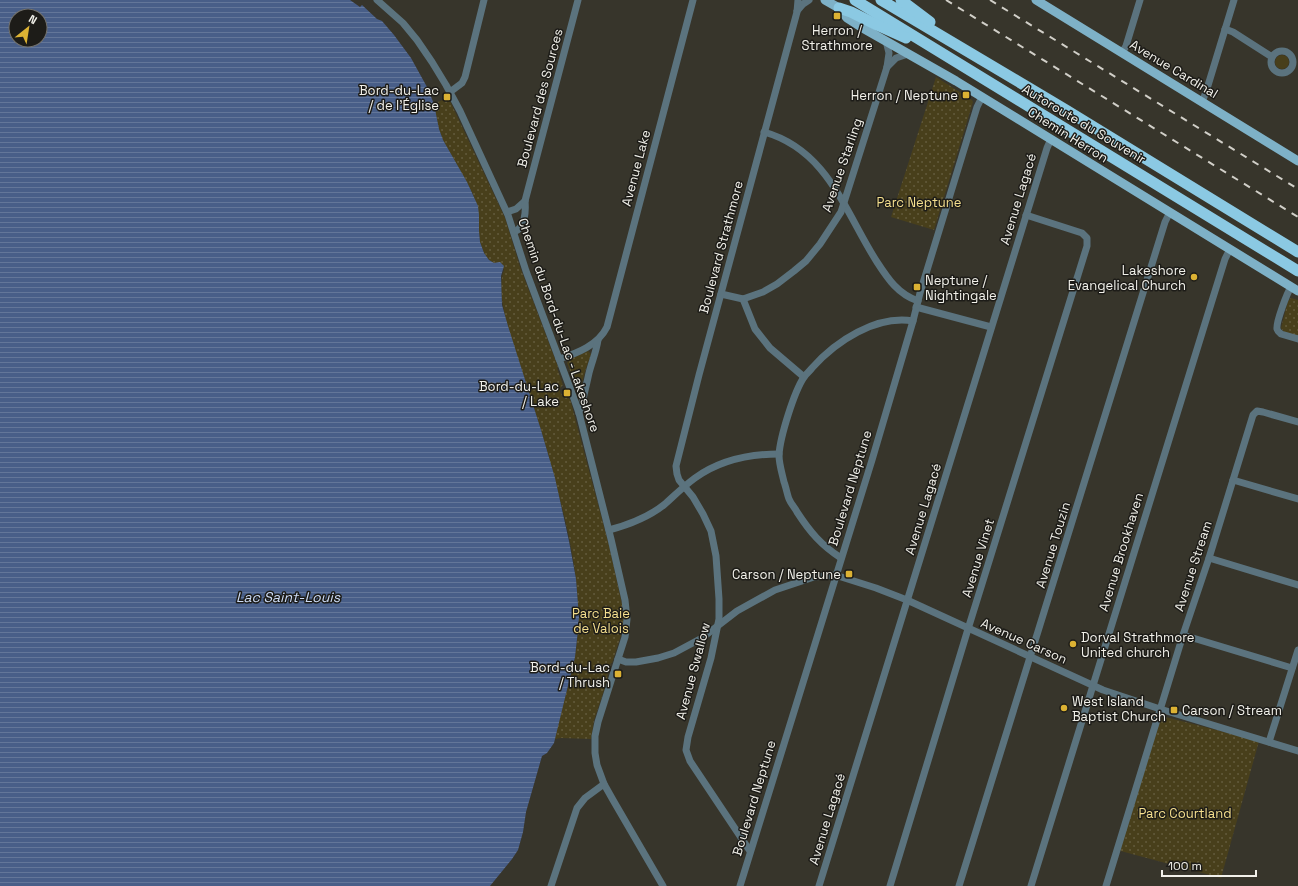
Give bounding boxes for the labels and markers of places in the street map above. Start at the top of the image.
marker: Herron / Strathmore [832,11,842,21]
place label: Herron / Strathmore [801,22,873,54]
place label: Bord-du-Lac / de l'Église [359,82,439,114]
place label: Herron / Neptune [851,87,958,104]
marker: Herron / Neptune [961,90,971,100]
marker: Bord-du-Lac / de l'Église [442,92,452,102]
place label: Lakeshore Evangelical Church [1068,262,1186,294]
place label: Neptune / Nightingale [925,272,997,304]
marker: Lakeshore Evangelical Church [1189,272,1199,282]
marker: Neptune / Nightingale [912,282,922,292]
place label: Bord-du-Lac / Lake [479,378,559,410]
marker: Bord-du-Lac / Lake [562,388,572,398]
place label: Carson / Neptune [732,566,841,583]
marker: Carson / Neptune [844,569,854,579]
place label: Dorval Strathmore United church [1081,629,1195,661]
marker: Dorval Strathmore United church [1068,639,1078,649]
place label: Bord-du-Lac / Thrush [530,659,610,691]
marker: Bord-du-Lac / Thrush [613,669,623,679]
place label: West Island Baptist Church [1072,693,1166,725]
place label: Carson / Stream [1182,702,1282,719]
marker: West Island Baptist Church [1059,703,1069,713]
marker: Carson / Stream [1169,705,1179,715]

